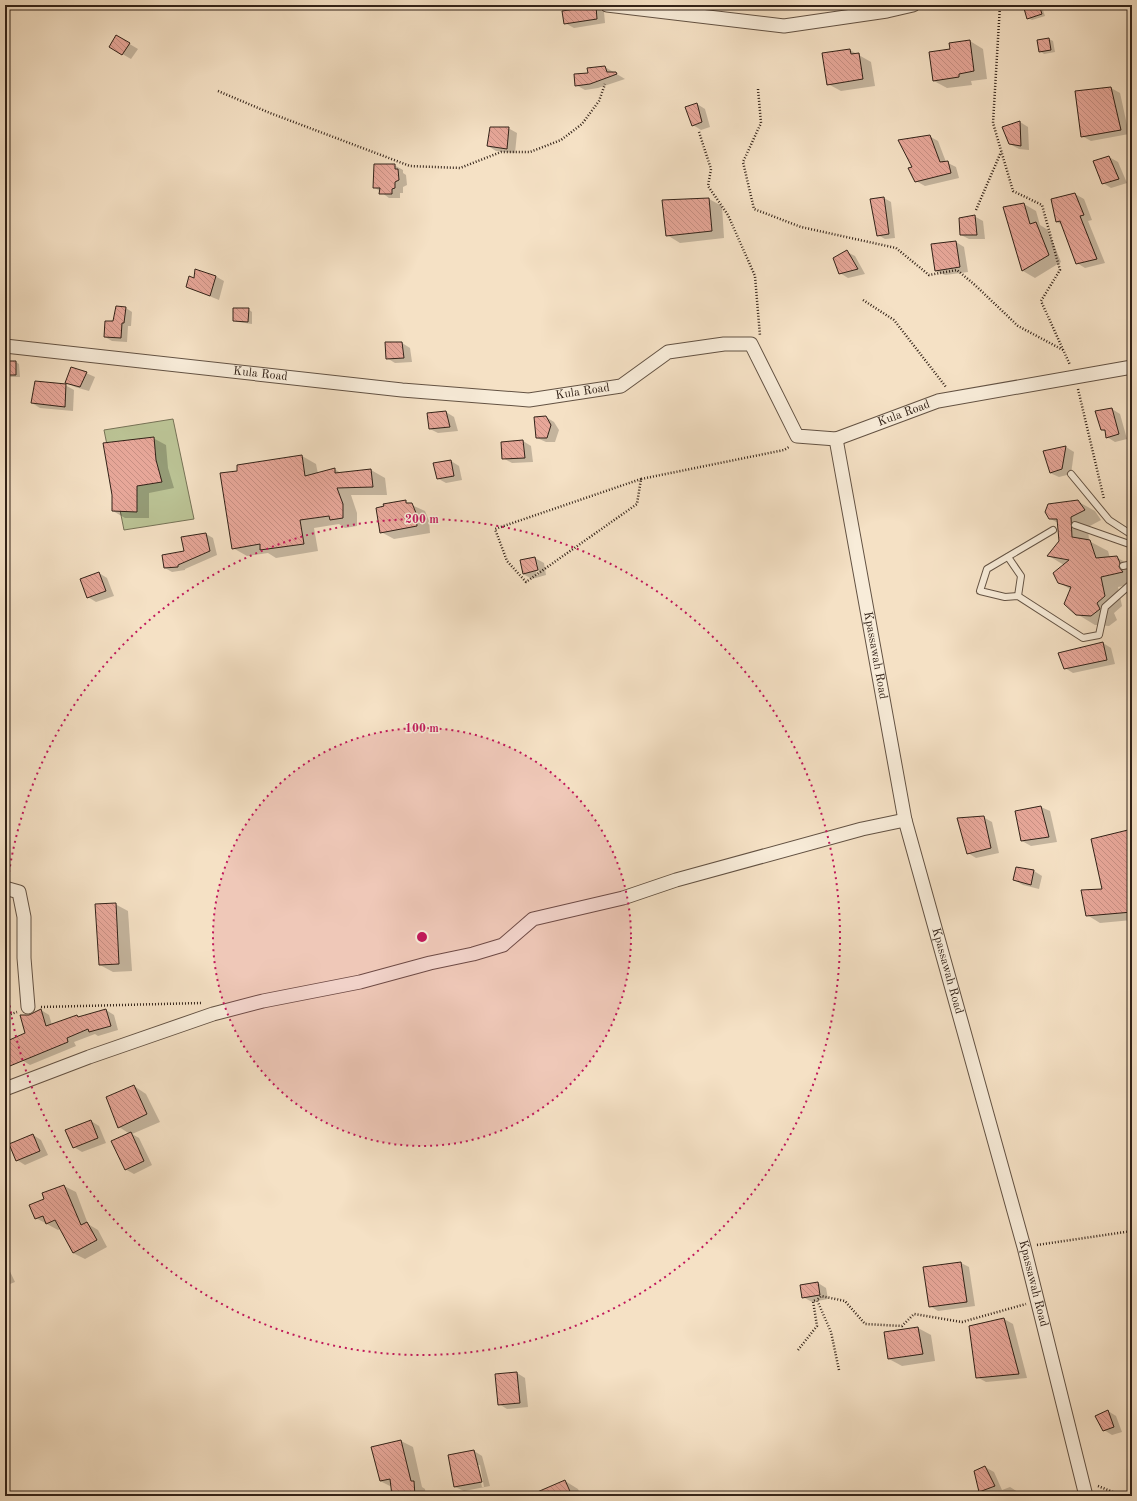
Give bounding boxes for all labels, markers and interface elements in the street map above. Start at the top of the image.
street label: Kula Road [233,365,288,383]
street label: Kula Road [555,382,611,402]
street label: Kula Road [876,398,932,429]
text: 200 m [405,514,439,526]
street label: Kpassawah Road [861,611,889,700]
text: 100 m [405,723,439,735]
street label: Kpassawah Road [929,927,965,1015]
centre of rings [415,930,429,944]
street label: Kpassawah Road [1016,1239,1050,1328]

